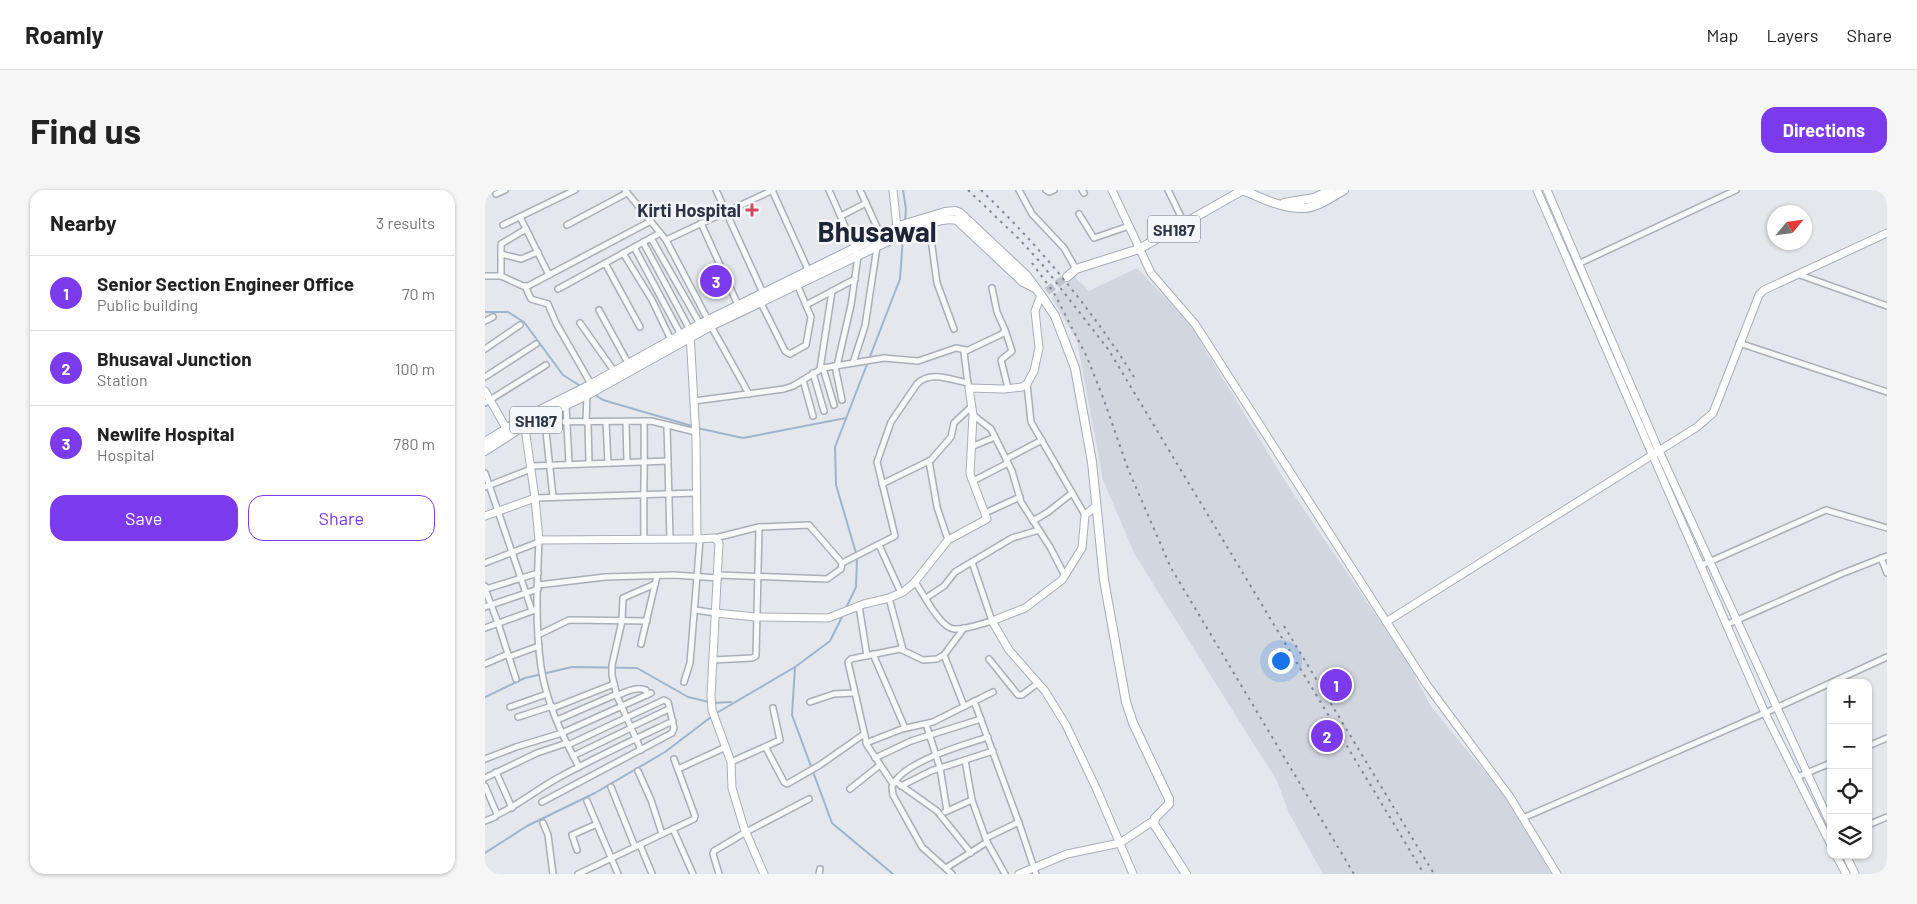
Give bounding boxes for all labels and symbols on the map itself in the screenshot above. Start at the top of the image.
place label: Kirti Hospital [637,199,741,221]
marker: Kirti Hospital [745,203,759,217]
north arrow [1767,205,1812,250]
district label: Bhusawal [817,214,937,248]
road number: SH187 [1148,216,1200,242]
pin: 3 [700,262,732,300]
road number: SH187 [510,406,562,434]
your location [1268,648,1294,674]
pin: 1 [1320,666,1352,704]
pin: 2 [1311,717,1343,755]

